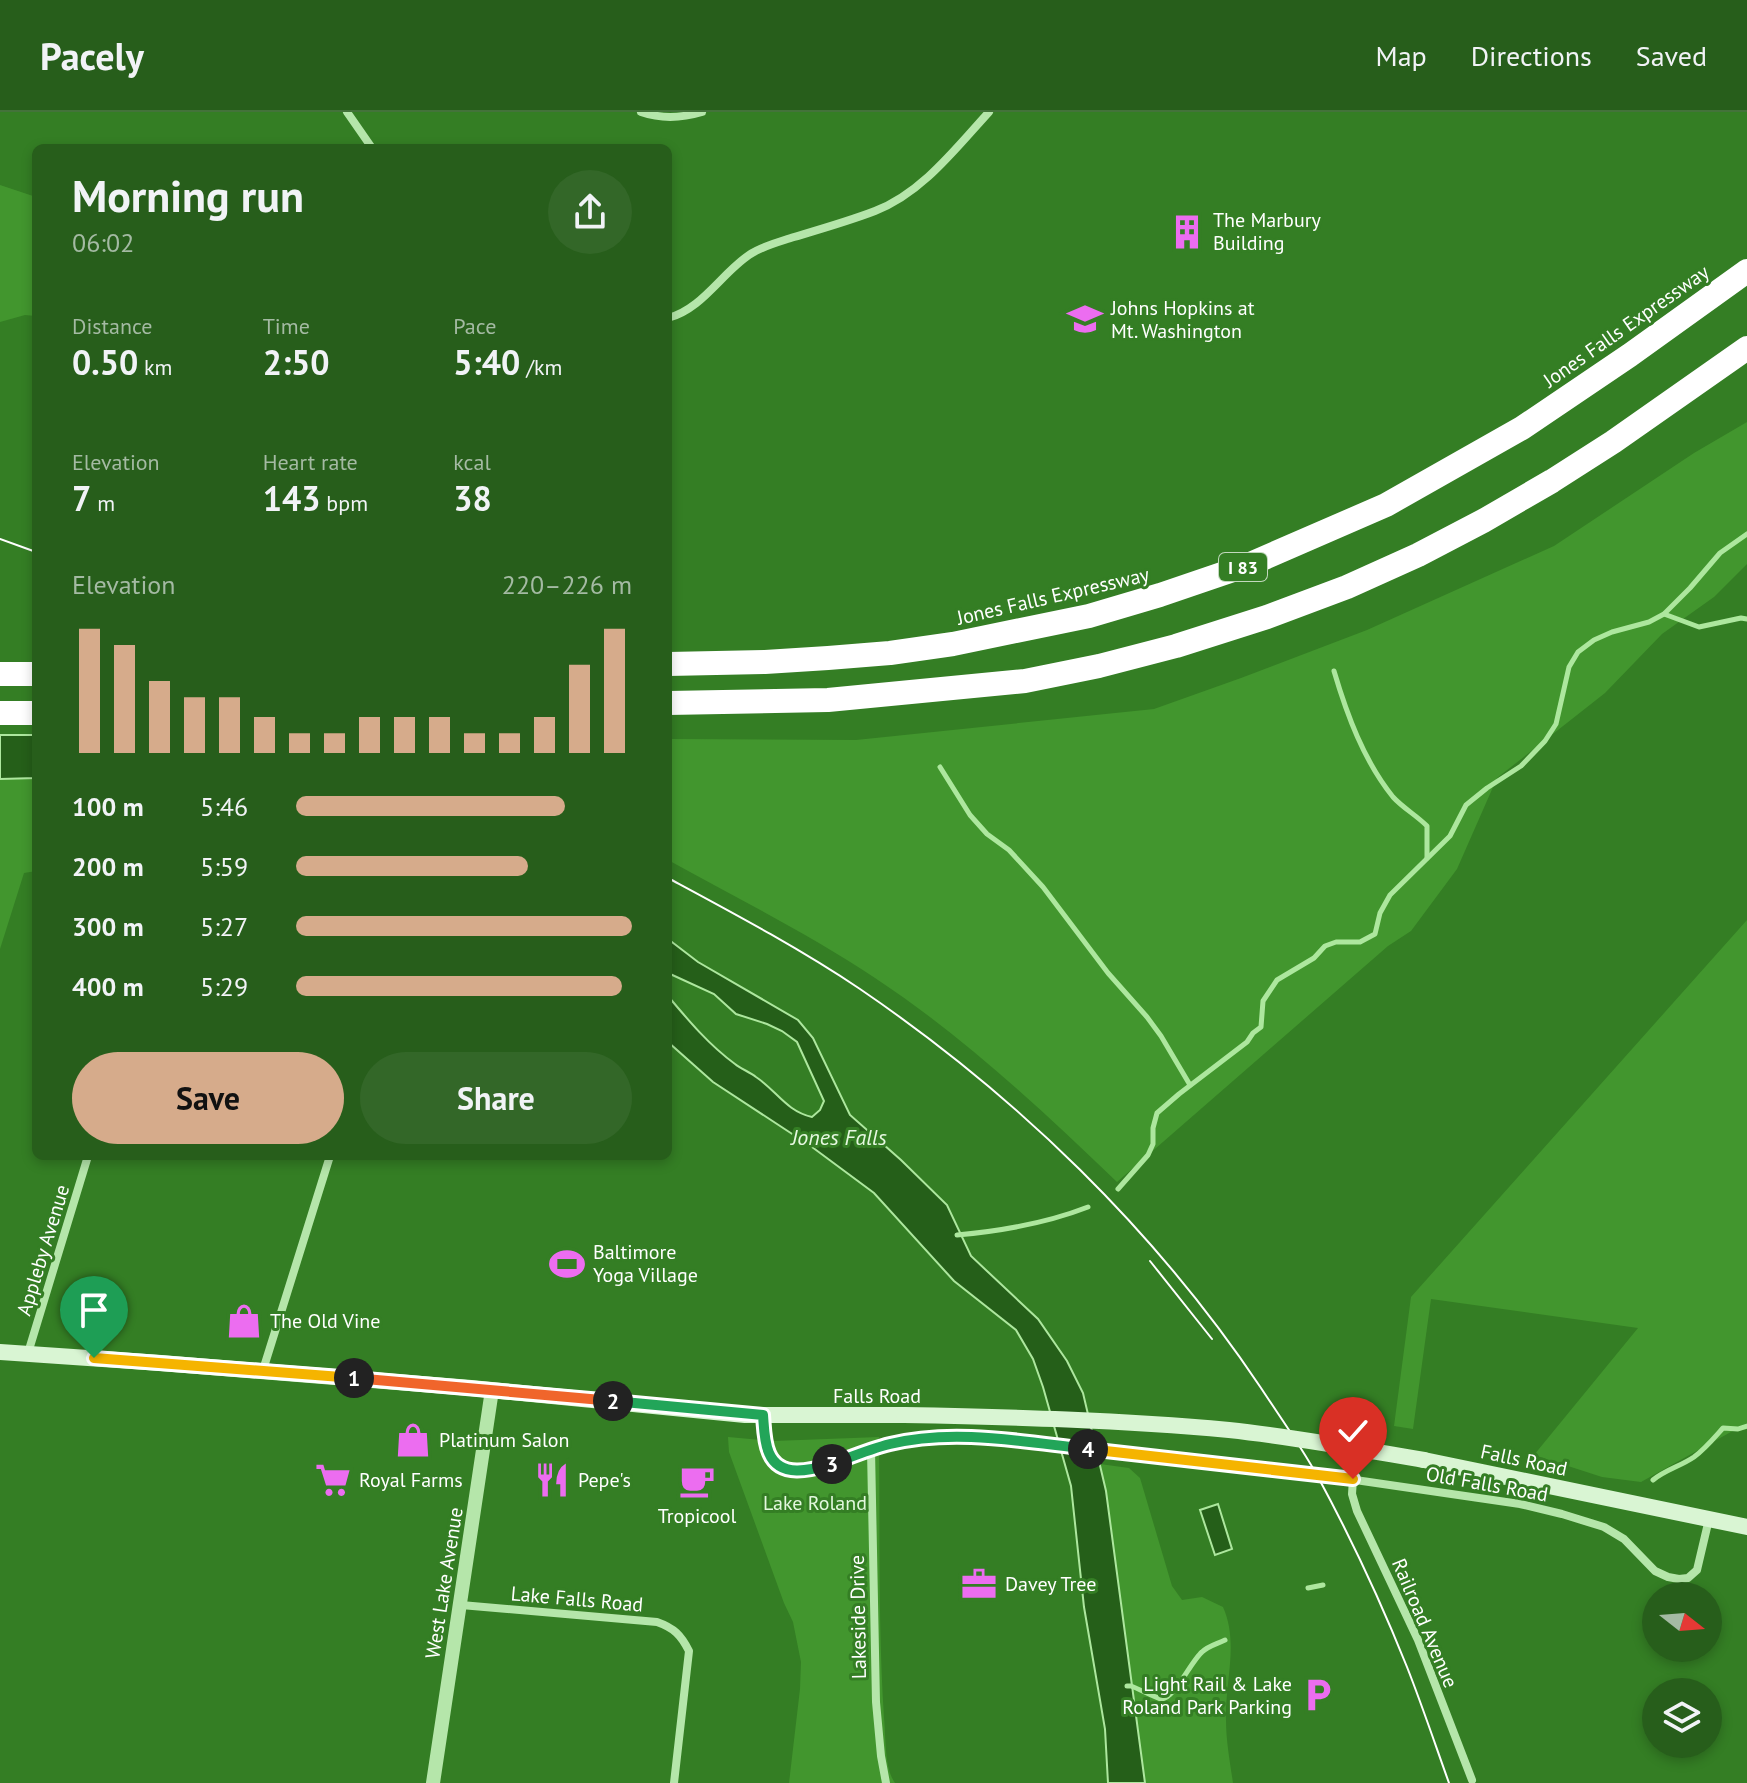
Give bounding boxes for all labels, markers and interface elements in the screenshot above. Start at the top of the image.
text: Pacely [40,31,144,80]
text: Map [1376,37,1427,74]
text: Directions [1471,37,1592,74]
text: Saved [1636,37,1707,74]
text: Morning run [72,167,304,224]
button: share [548,170,632,254]
place label: The Marbury Building [1213,207,1321,256]
building icon: The Marbury Building [1168,213,1206,251]
text: 06:02 [72,226,134,259]
street label: Jones Falls Expressway [1537,259,1715,394]
place label: Johns Hopkins at Mt. Washington [1110,295,1255,344]
school or university icon: Johns Hopkins at Mt. Washington [1066,300,1104,338]
text: Distance [72,312,153,340]
text: Time [263,312,310,340]
text: Pace [453,312,496,340]
text: 0.50 [72,340,138,384]
text: 2:50 [263,340,330,384]
text: 5:40 [453,340,520,384]
text: km [138,353,172,381]
text: /km [520,353,562,381]
text: Elevation [72,448,160,476]
text: Heart rate [263,448,358,476]
text: kcal [453,448,491,476]
text: 7 [72,476,91,520]
text: 143 [263,476,321,520]
text: 38 [453,476,492,520]
text: m [91,489,115,517]
text: bpm [321,489,368,517]
road number: I 83 [1219,553,1267,581]
street label: Jones Falls Expressway [953,561,1152,631]
text: Elevation [72,568,176,601]
text: 220–226 m [502,568,632,601]
text: 100 m [72,790,144,823]
text: 5:46 [200,790,248,823]
text: 200 m [72,850,144,883]
text: 5:59 [200,850,248,883]
text: 300 m [72,910,144,943]
text: 5:27 [200,910,248,943]
text: 400 m [72,970,144,1003]
text: 5:29 [200,970,248,1003]
button: Save [72,1052,344,1144]
button: Share [360,1052,632,1144]
water label: Jones Falls [789,1123,887,1151]
street label: Appleby Avenue [11,1181,75,1319]
place label: Baltimore Yoga Village [593,1239,698,1288]
sports icon: Baltimore Yoga Village [548,1245,586,1283]
pin [60,1276,128,1358]
icon: arrive [72,1288,116,1332]
shop icon: The Old Vine [225,1302,263,1340]
place label: The Old Vine [270,1308,380,1334]
pin: 1 [334,1358,374,1398]
text: 1 [348,1364,360,1392]
pin: 2 [593,1381,633,1421]
street label: Falls Road [833,1383,921,1409]
text: 2 [607,1387,619,1415]
pin [1319,1397,1387,1479]
icon: check [1331,1409,1375,1453]
shop icon: Platinum Salon [394,1421,432,1459]
place label: Platinum Salon [439,1427,569,1453]
pin: 4 [1068,1429,1108,1469]
text: 4 [1082,1435,1094,1463]
street label: Falls Road [1478,1438,1570,1482]
pin: 3 [812,1444,852,1484]
text: 3 [826,1450,838,1478]
street label: Old Falls Road [1424,1460,1550,1508]
supermarket icon: Royal Farms [314,1461,352,1499]
restaurant icon: Pepe's [533,1461,571,1499]
cafe icon: Tropicool [678,1462,716,1500]
place label: Royal Farms [359,1467,463,1493]
place label: Pepe's [578,1467,631,1493]
park label: Lake Roland [763,1490,867,1516]
place label: Tropicool [658,1503,736,1529]
street label: West Lake Avenue [419,1505,469,1661]
street label: Railroad Avenue [1386,1554,1464,1692]
street label: Lakeside Drive [844,1555,872,1679]
office icon: Davey Tree [960,1565,998,1603]
place label: Davey Tree [1005,1571,1096,1597]
street label: Lake Falls Road [510,1580,644,1618]
north arrow [1642,1582,1722,1662]
map controls [1642,1582,1722,1758]
place label: Light Rail & Lake Roland Park Parking [1122,1671,1292,1720]
parking icon: Light Rail & Lake Roland Park Parking [1299,1676,1337,1714]
button: layers [1642,1678,1722,1758]

